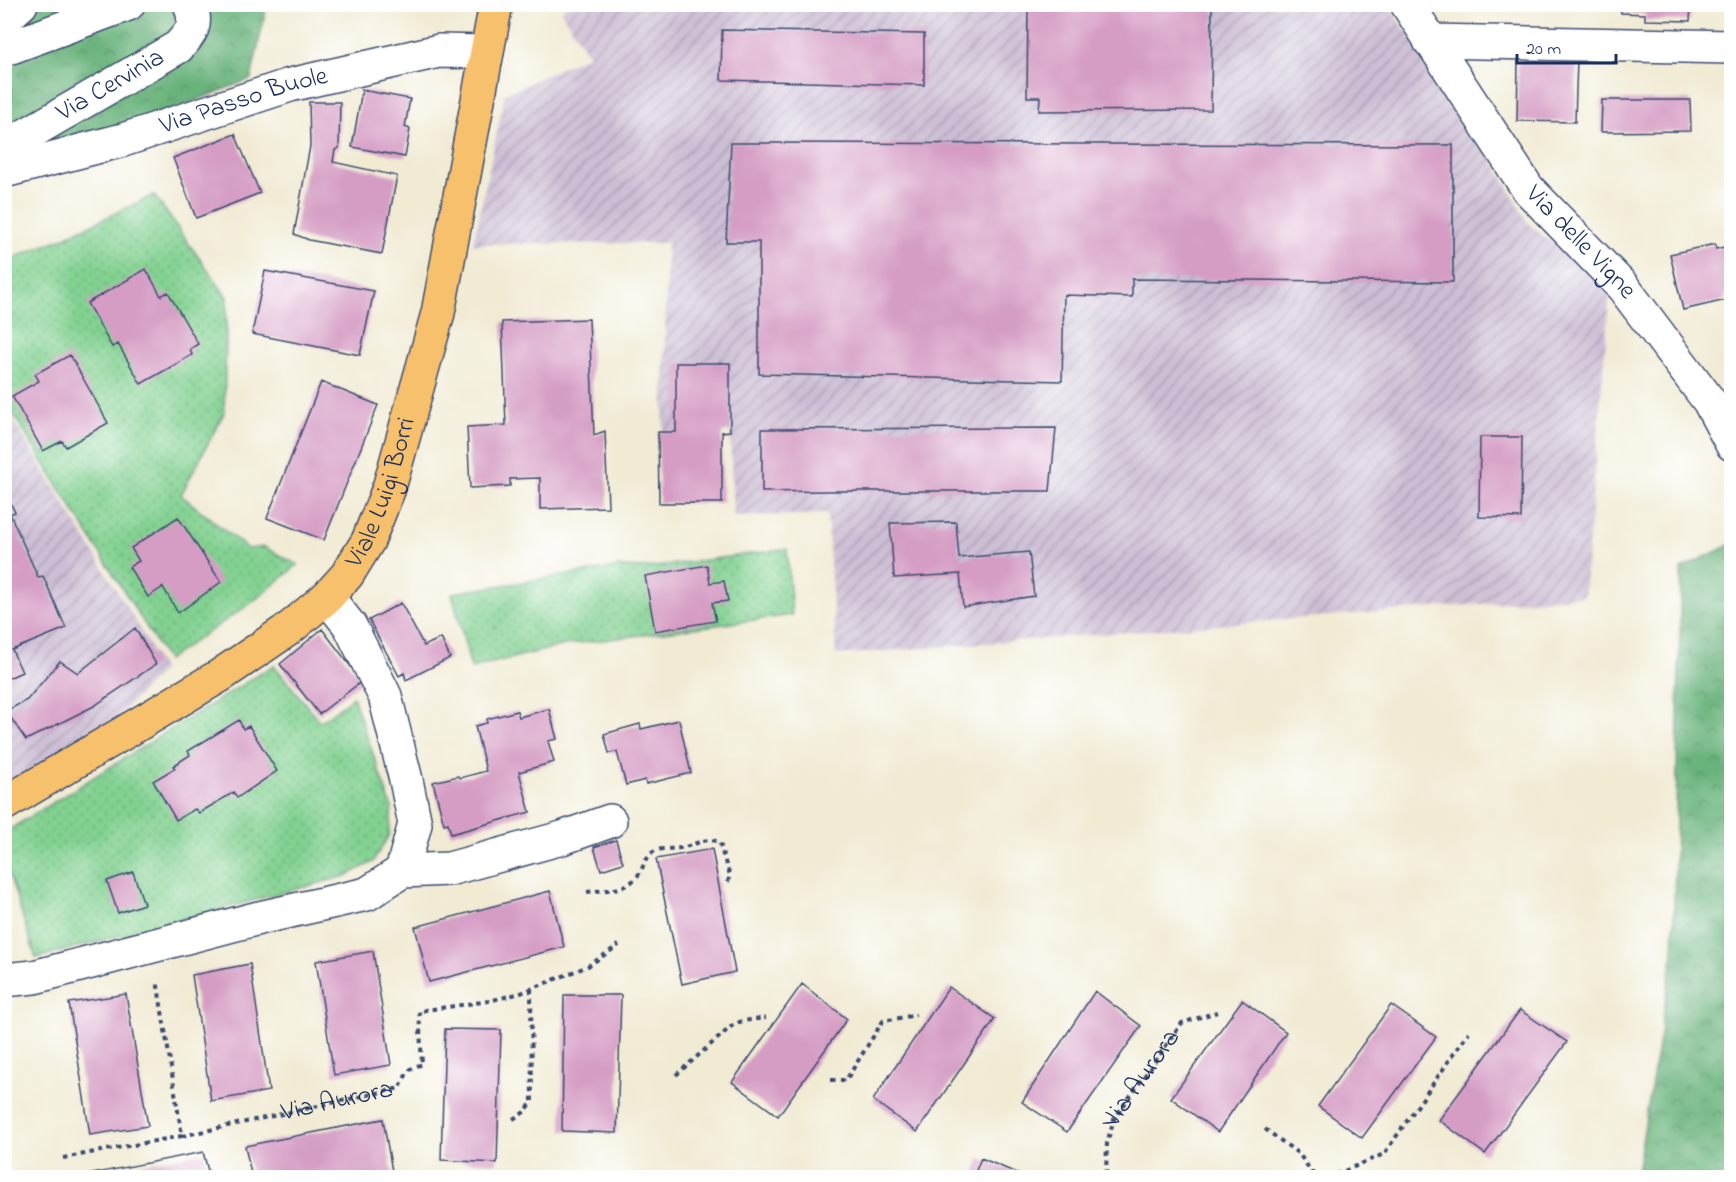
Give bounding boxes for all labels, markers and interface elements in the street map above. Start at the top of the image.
scale bar [1517,27,1616,65]
text: 20 m [1526,37,1561,63]
street label: Via Cervinia [49,40,172,133]
street label: Via Passo Buole [154,58,332,146]
street label: Via delle Vigne [1515,176,1645,308]
street label: Viale Luigi Borri [336,413,427,577]
street label: Via Aurora [1093,1022,1191,1133]
street label: Via Aurora [277,1071,397,1133]

